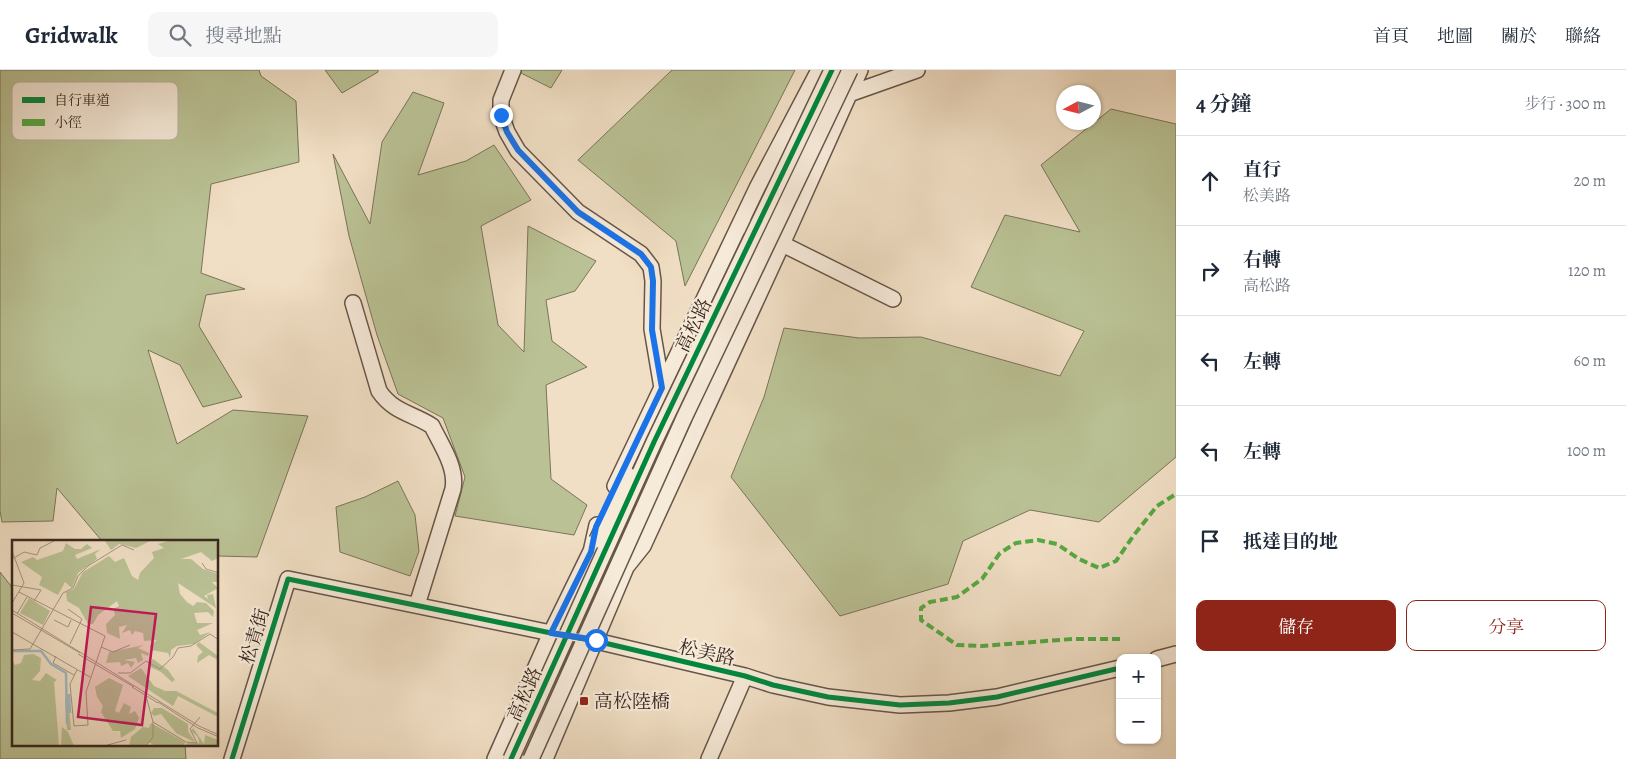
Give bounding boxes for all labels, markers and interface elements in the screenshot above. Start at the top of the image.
search box [148,12,498,57]
text: Gridwalk [25,19,118,51]
icon: search [166,21,194,49]
text: 搜尋地點 [206,23,282,49]
text: 首頁 [1373,24,1409,48]
text: 地圖 [1437,24,1473,48]
text: 關於 [1501,24,1537,48]
text: 聯絡 [1565,24,1601,48]
legend [12,82,178,140]
north arrow [1056,85,1101,130]
text: 4 分鐘 [1196,90,1252,118]
text: 自行車道 [54,91,110,110]
text: 步行 · 300 m [1524,93,1606,115]
route end [490,104,513,127]
text: 小徑 [54,113,82,132]
text: 直行 [1243,157,1281,183]
icon: ahead [1196,167,1224,195]
text: 20 m [1573,170,1606,192]
text: 松美路 [1243,185,1291,207]
text: 右轉 [1243,247,1281,273]
icon: right [1196,257,1224,285]
text: 120 m [1568,260,1606,282]
text: 高松路 [1243,275,1291,297]
street label: 高松路 [670,294,718,357]
icon: left [1196,347,1224,375]
text: 左轉 [1243,349,1281,375]
text: 60 m [1574,350,1606,372]
icon: left [1196,437,1224,465]
text: 左轉 [1243,439,1281,465]
text: 100 m [1567,440,1606,462]
icon: arrive [1196,527,1224,555]
text: 抵達目的地 [1243,529,1338,555]
inset map [12,540,219,746]
button: 儲存 [1196,600,1396,651]
button: 分享 [1406,600,1606,651]
street label: 松青街 [234,605,276,667]
route start [585,629,608,652]
street label: 松美路 [676,634,737,672]
map controls [1116,654,1161,744]
button: + [1116,654,1161,699]
street label: 高松路 [501,663,548,726]
place label: 高松陸橋 [594,689,670,715]
marker: 高松陸橋 [578,695,590,707]
button: − [1116,699,1161,744]

